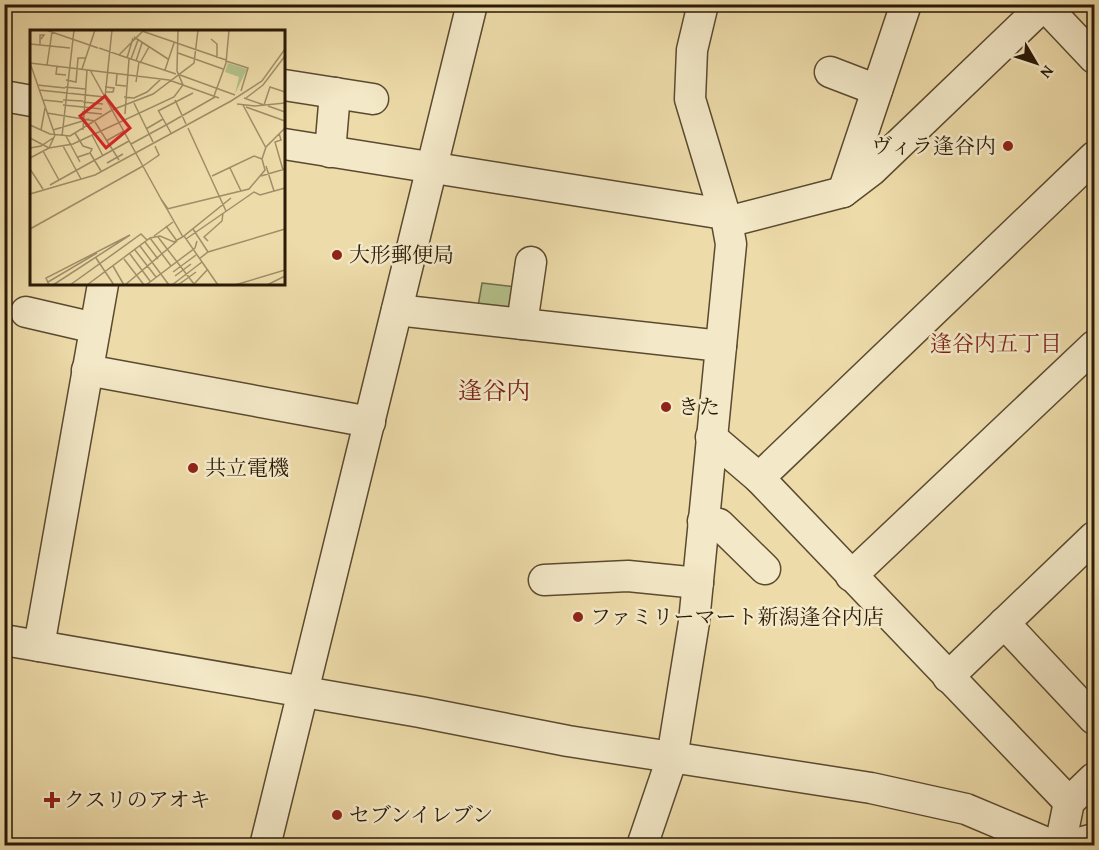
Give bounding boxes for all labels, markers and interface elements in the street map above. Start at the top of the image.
inset map [30,30,285,285]
north arrow [1006,33,1066,93]
text: N [1035,61,1060,84]
place label: ヴィラ逢谷内 [871,130,996,161]
marker: ヴィラ逢谷内 [1001,139,1015,153]
place label: 大形郵便局 [349,239,454,270]
marker: 大形郵便局 [330,248,344,262]
district label: 逢谷内五丁目 [930,327,1062,359]
district label: 逢谷内 [458,373,530,408]
place label: きた [678,391,720,422]
marker: きた [659,400,673,414]
place label: 共立電機 [205,452,289,483]
marker: 共立電機 [186,461,200,475]
place label: ファミリーマート新潟逢谷内店 [590,601,884,632]
marker: ファミリーマート新潟逢谷内店 [571,610,585,624]
place label: クスリのアオキ [64,784,211,815]
marker: クスリのアオキ [45,793,59,807]
place label: セブンイレブン [349,799,493,830]
marker: セブンイレブン [330,808,344,822]

